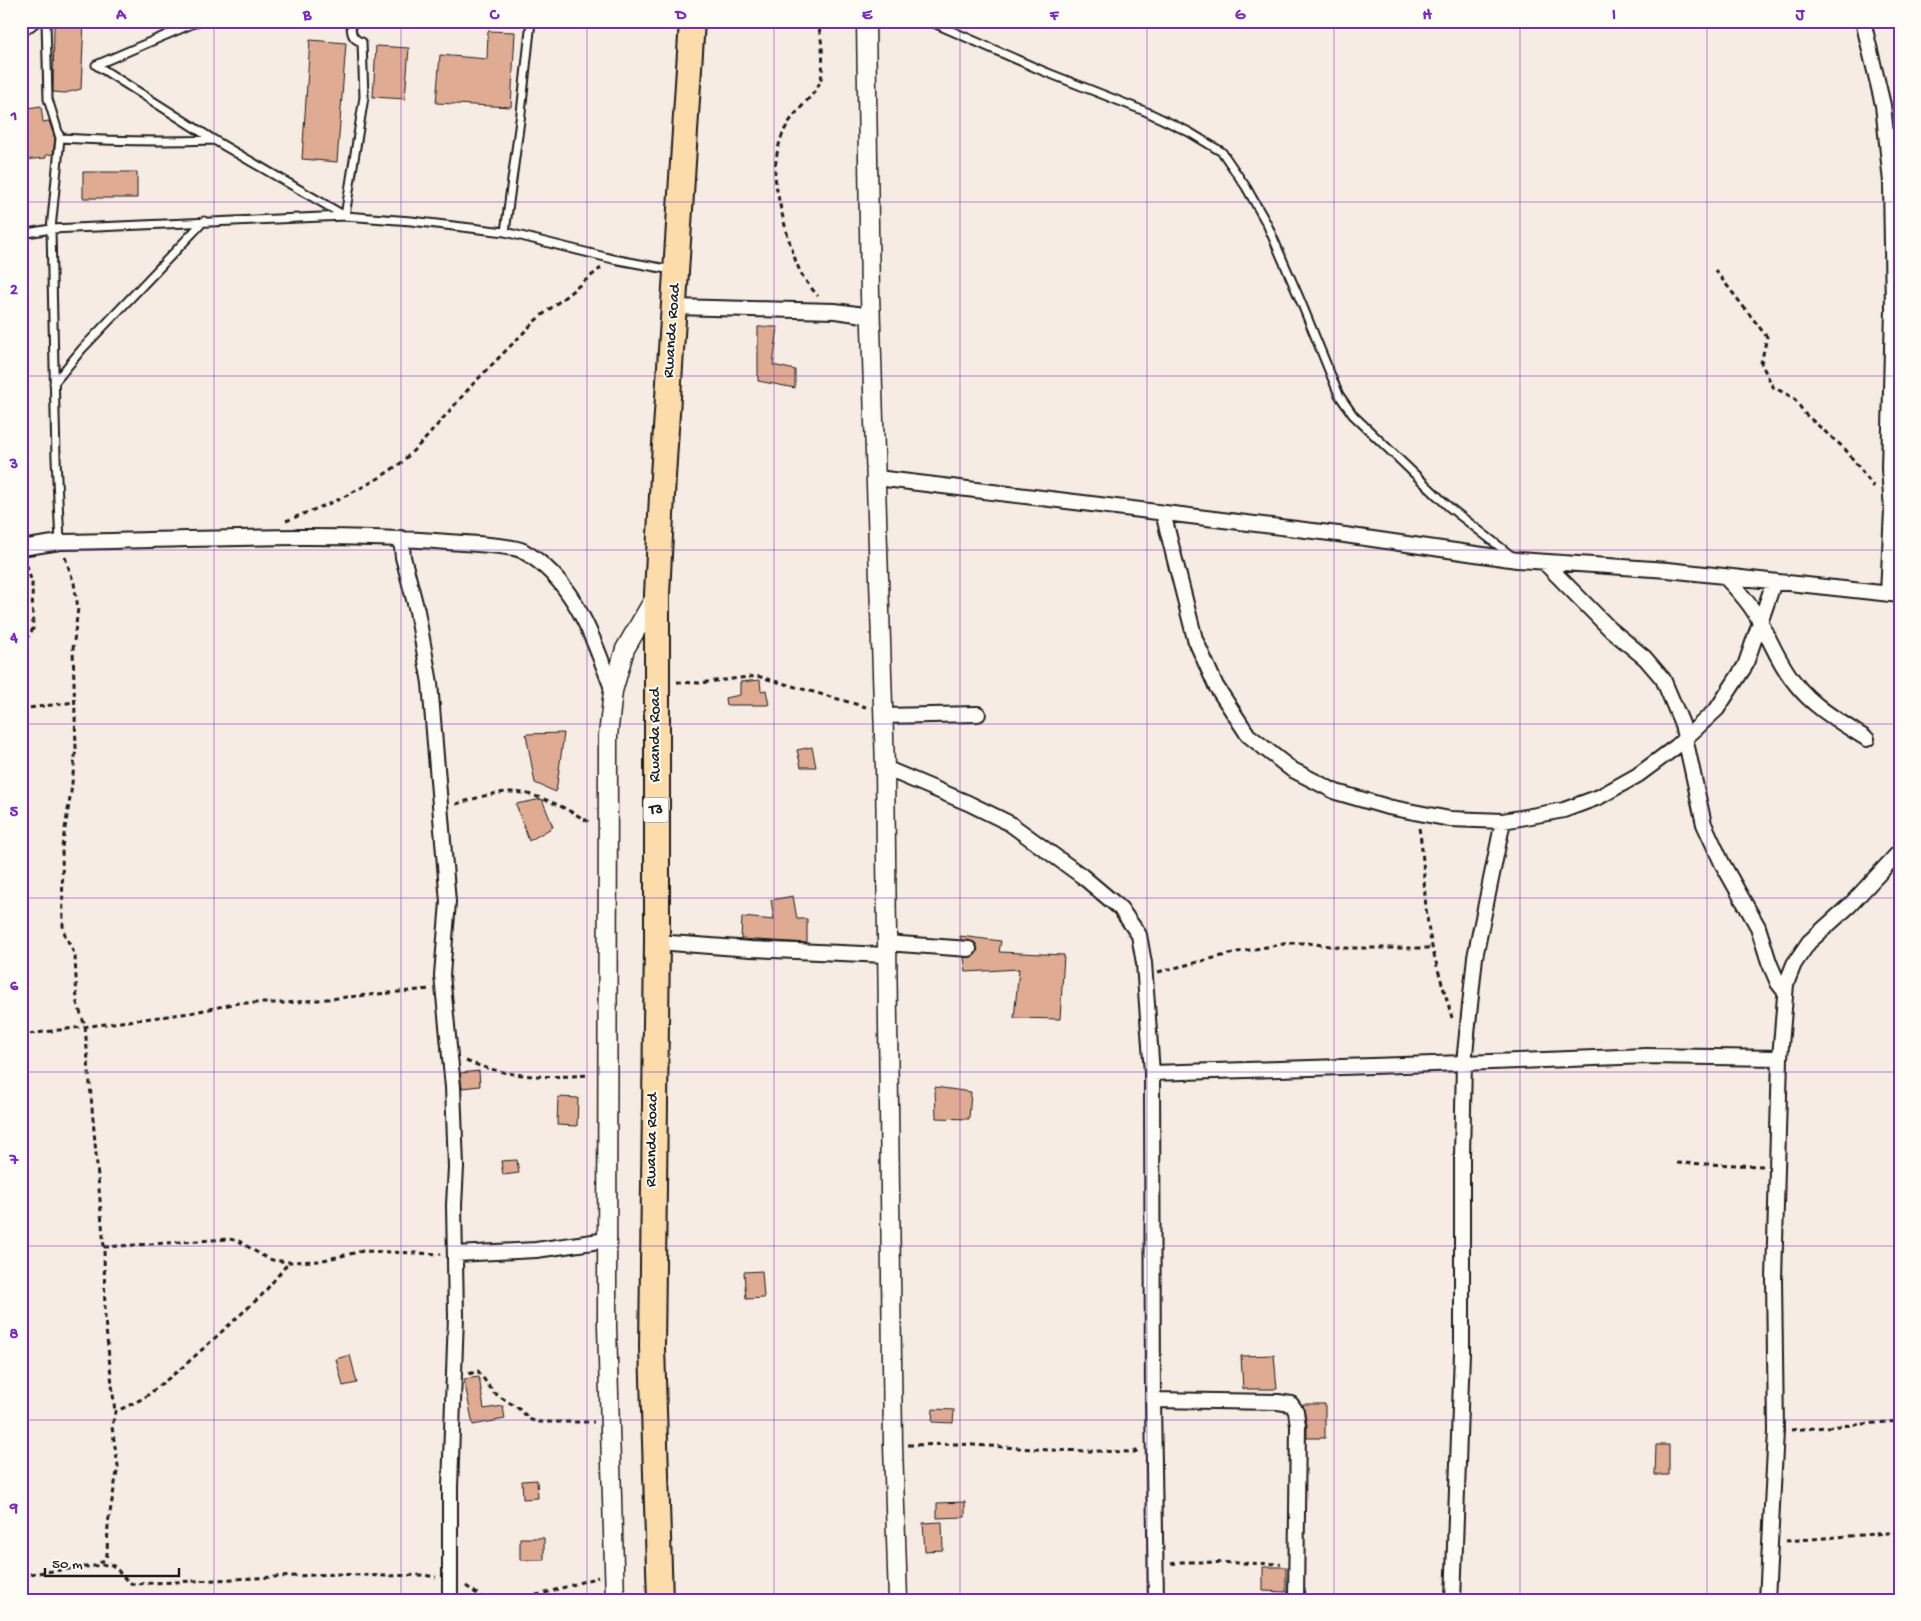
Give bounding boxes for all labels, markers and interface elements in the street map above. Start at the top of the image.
text: A [115,7,127,26]
text: B [302,7,312,26]
text: C [489,7,500,26]
text: D [674,7,687,26]
text: E [862,7,873,26]
text: F [1049,7,1060,26]
text: G [1235,7,1246,26]
text: H [1422,7,1432,26]
text: I [1612,7,1616,26]
text: J [1795,7,1806,26]
text: 1 [10,108,17,127]
text: 2 [10,282,18,301]
street label: Rwanda Road [660,282,686,379]
text: 3 [9,456,18,475]
text: 4 [9,630,18,649]
street label: Rwanda Road [647,686,666,782]
road number: T3 [644,798,668,822]
text: 5 [10,804,19,823]
text: 6 [10,978,19,997]
street label: Rwanda Road [643,1091,663,1187]
text: 7 [9,1152,19,1171]
text: 8 [10,1326,19,1345]
text: 9 [9,1500,18,1519]
scale bar [45,1546,179,1578]
text: 50 m [52,1556,83,1574]

